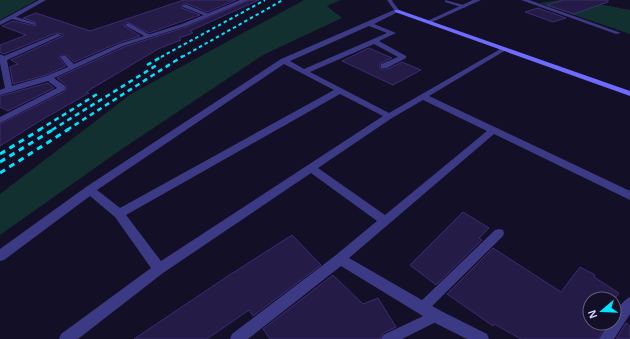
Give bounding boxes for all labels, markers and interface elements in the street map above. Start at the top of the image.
north arrow [582,291,622,331]
text: N [586,308,600,320]

